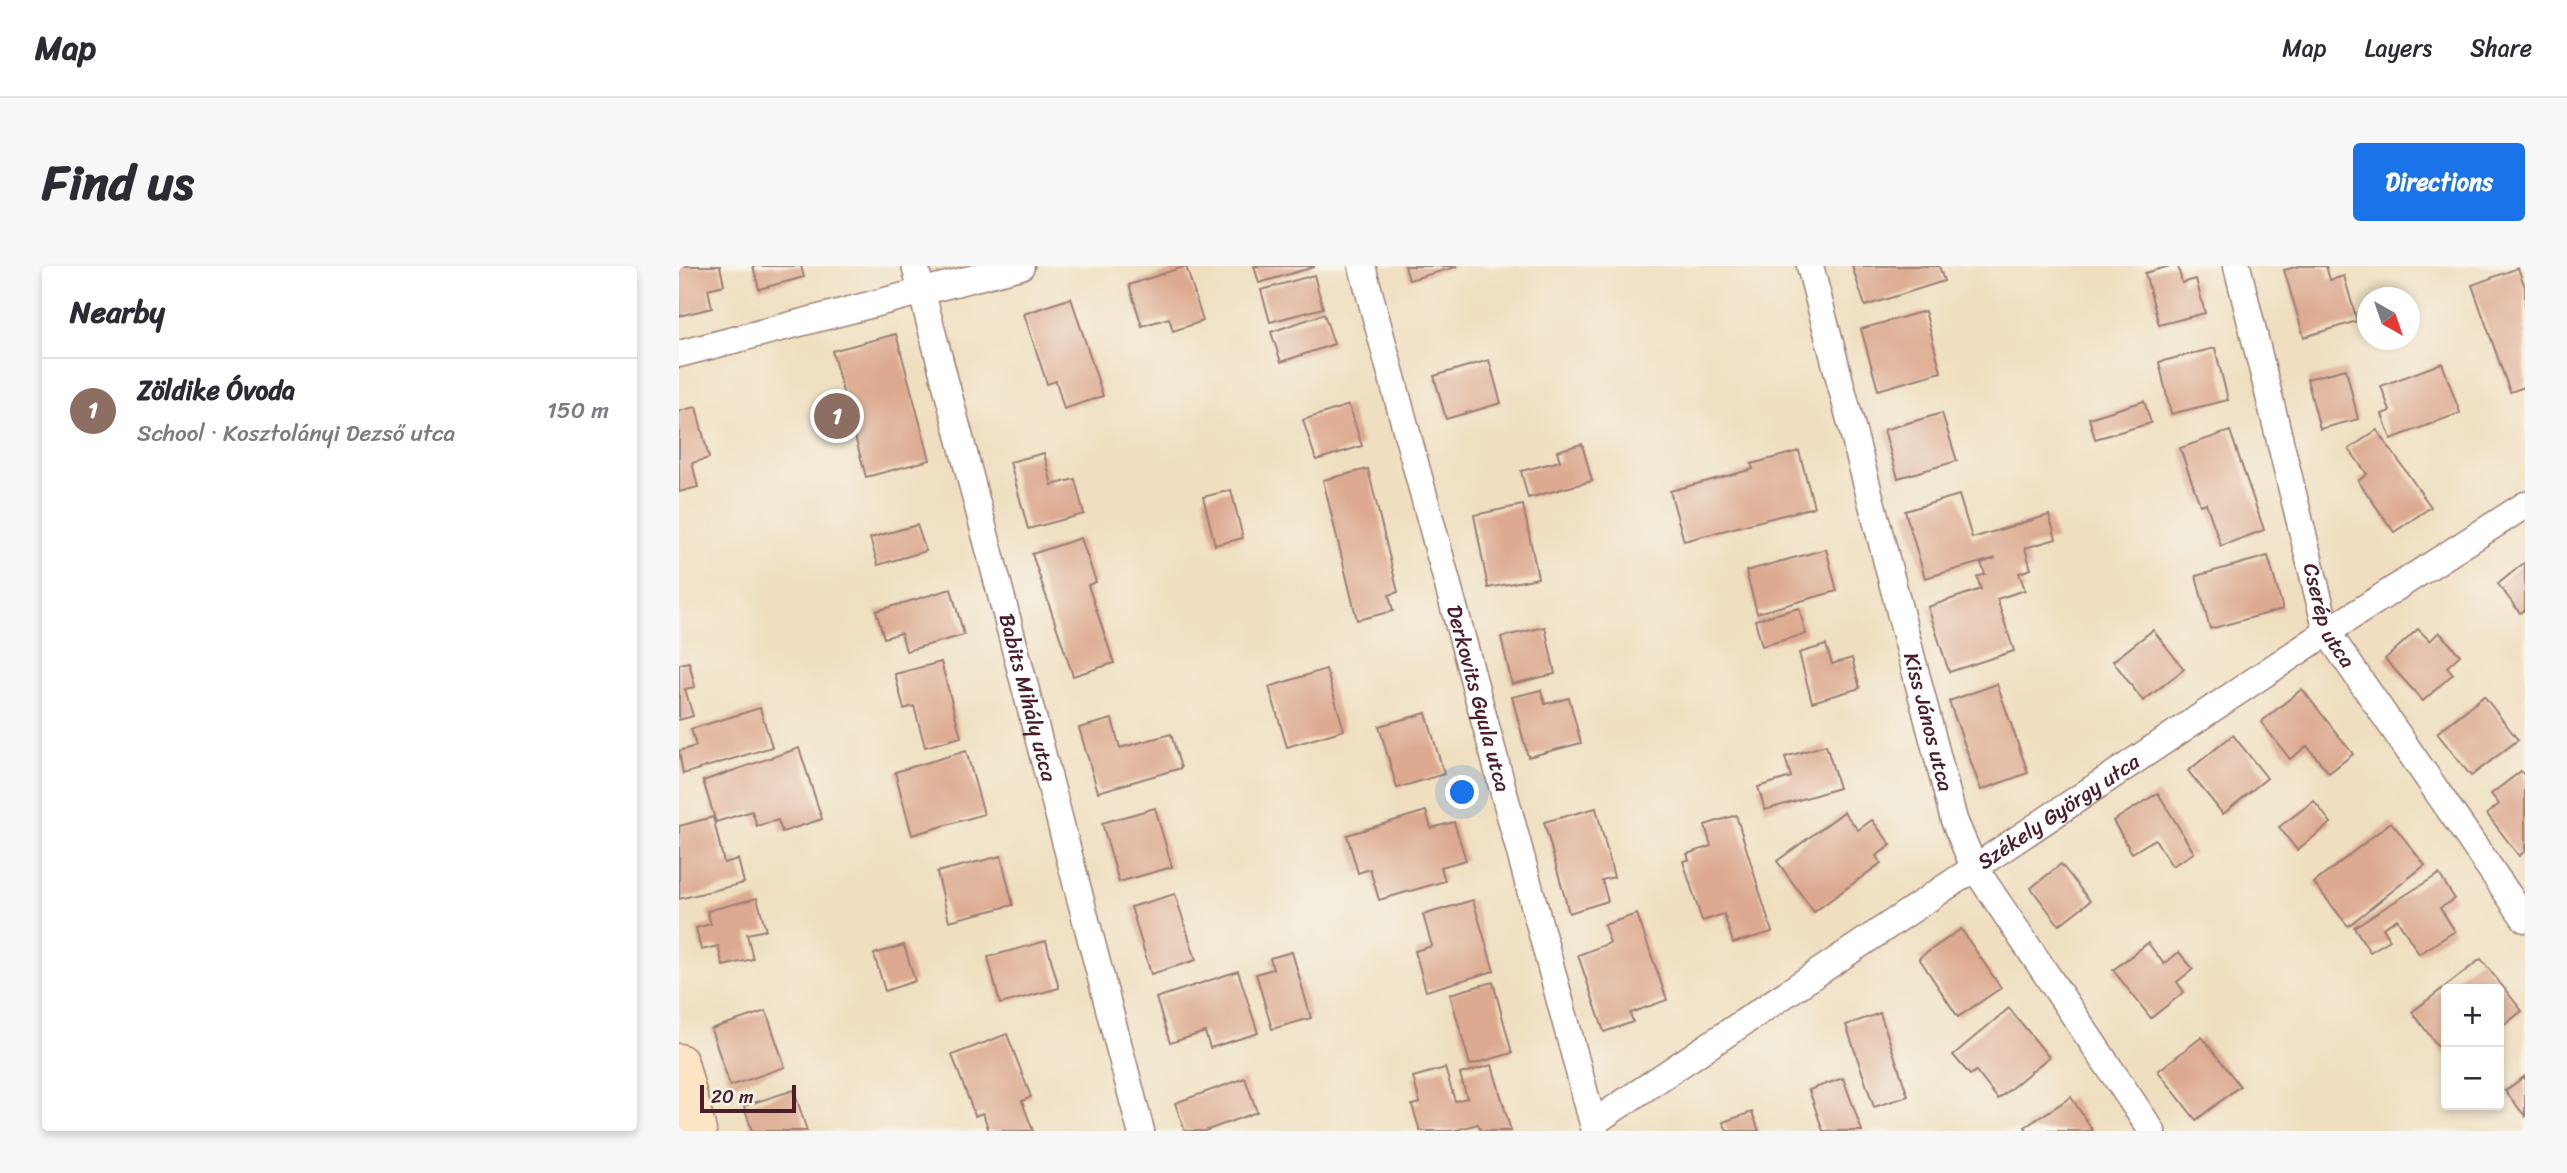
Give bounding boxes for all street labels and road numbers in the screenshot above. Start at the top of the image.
street label: Cserép utca [2292,559,2366,677]
street label: Derkovits Gyula utca [1435,601,1522,797]
street label: Babits Mihály utca [988,609,1068,786]
street label: Kiss János utca [1892,648,1965,796]
street label: Székely György utca [1969,743,2148,880]

